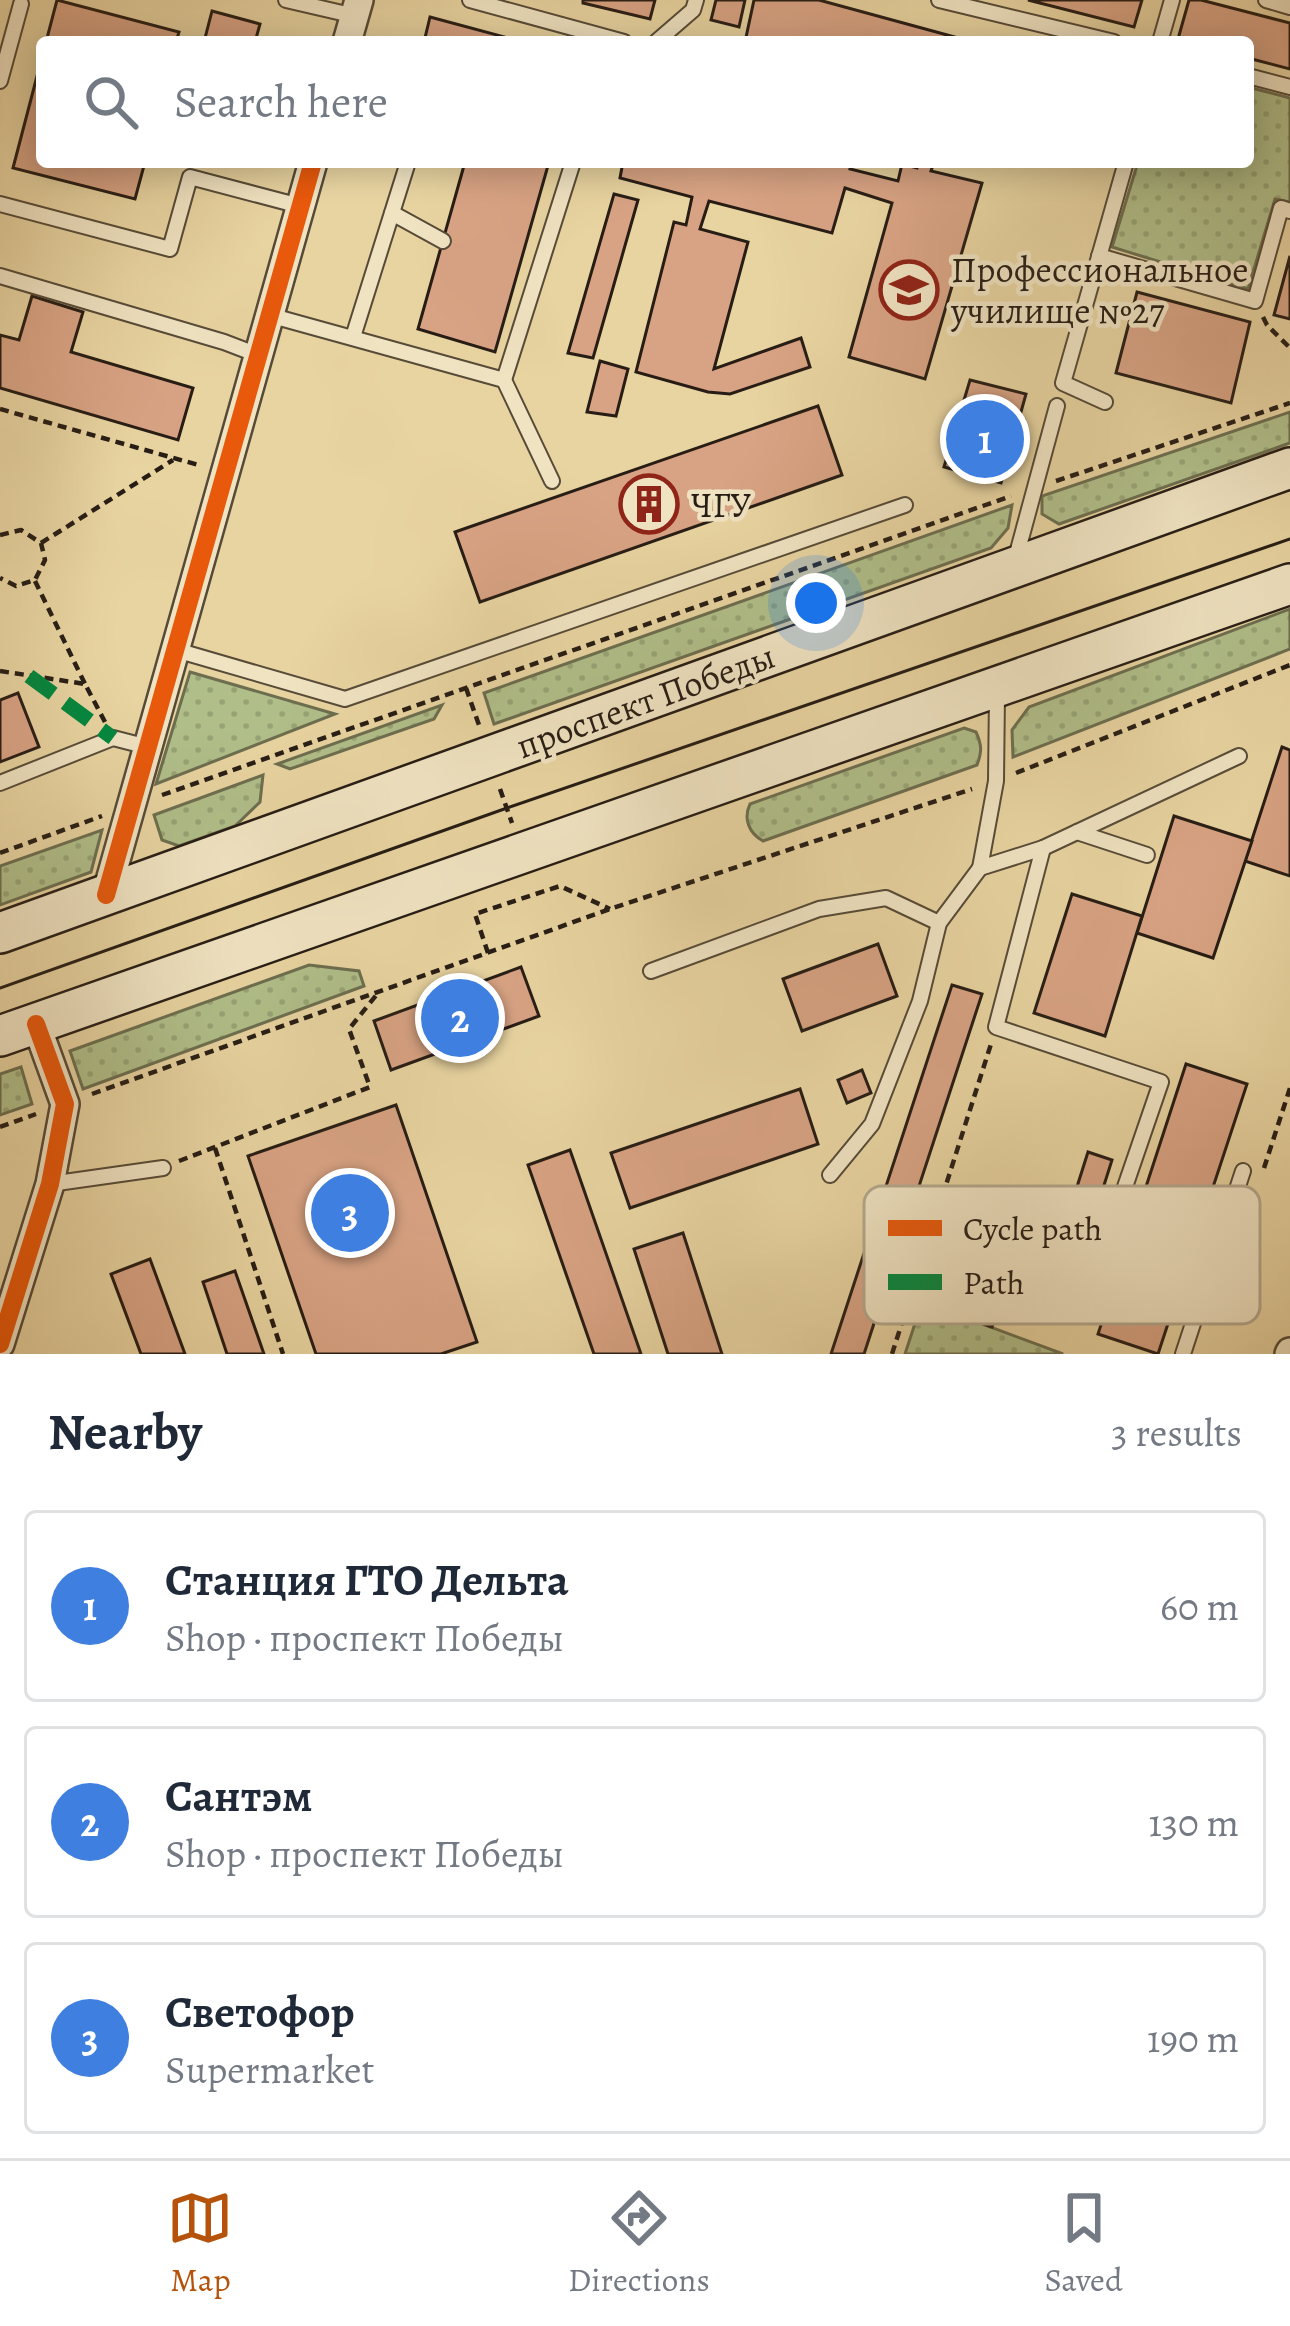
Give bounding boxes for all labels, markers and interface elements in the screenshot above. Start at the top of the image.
search box [36,36,1254,168]
icon: search [78,69,144,135]
text: Search here [174,71,388,133]
place label: Профессиональное училище №27 [950,245,1249,335]
school or university icon: Профессиональное училище №27 [878,259,940,321]
pin: 1 [946,394,1024,484]
building icon: ЧГУ [618,473,680,535]
place label: ЧГУ [691,480,751,529]
your location [786,573,846,633]
street label: проспект Победы [509,631,781,770]
pin: 2 [421,973,499,1063]
pin: 3 [311,1168,389,1258]
legend [864,1186,1260,1324]
text: Cycle path [963,1206,1102,1251]
text: Path [963,1260,1024,1305]
text: Nearby [48,1397,202,1467]
text: 3 results [1111,1406,1242,1459]
text: Станция ГТО Дельта [165,1549,569,1611]
text: 1 [83,1580,97,1633]
text: 60 m [1160,1580,1239,1633]
text: Shop · проспект Победы [165,1611,564,1664]
text: Сантэм [165,1765,312,1827]
text: 2 [81,1796,99,1849]
text: 130 m [1148,1796,1239,1849]
text: Shop · проспект Победы [165,1827,564,1880]
text: Светофор [165,1981,354,2043]
text: 3 [82,2012,98,2065]
text: 190 m [1147,2012,1239,2065]
text: Supermarket [165,2043,374,2096]
tab: Map [167,2185,233,2302]
tab: Directions [568,2185,710,2302]
tab: Saved [1044,2185,1123,2302]

